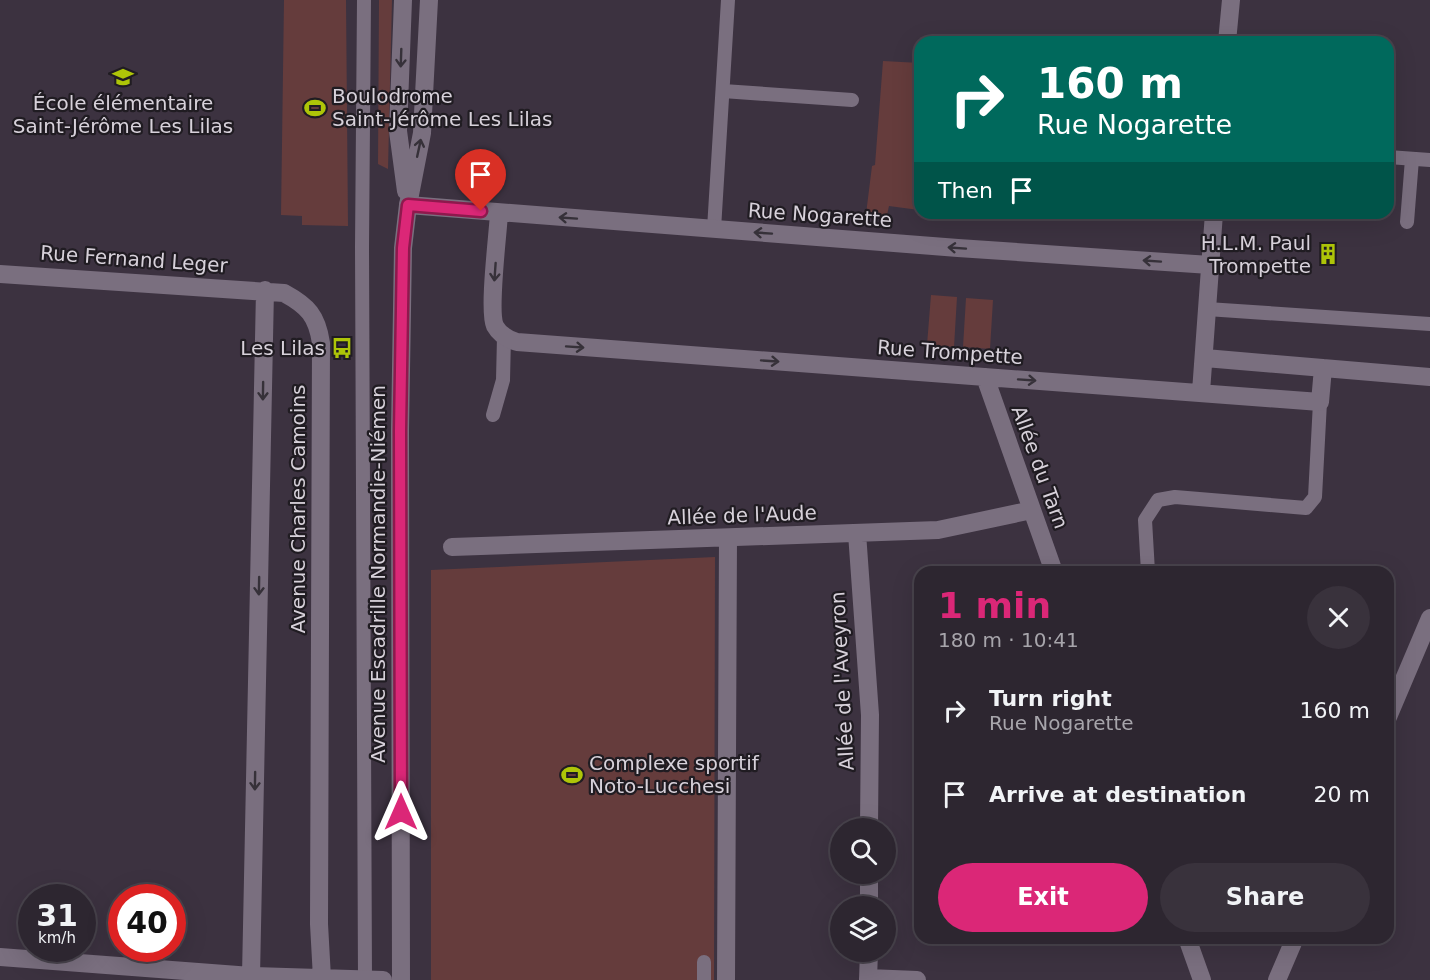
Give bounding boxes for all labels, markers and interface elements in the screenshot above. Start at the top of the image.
one-way arrow [395,48,406,68]
text: 160 m [1037,59,1183,108]
icon: right [938,60,1016,138]
school or university icon: École élémentaire Saint-Jérôme Les Lilas [111,65,135,89]
place label: Boulodrome Saint-Jérôme Les Lilas [332,84,553,131]
place label: École élémentaire Saint-Jérôme Les Lilas [13,91,233,138]
sports icon: Boulodrome Saint-Jérôme Les Lilas [303,96,327,120]
text: Rue Nogarette [1037,109,1232,140]
one-way arrow [414,138,425,158]
pin [455,149,506,211]
icon: arrive [464,158,497,191]
icon: arrive [1005,174,1038,207]
text: Then [938,178,993,203]
street label: Rue Nogarette [747,198,893,232]
one-way arrow [559,212,579,223]
one-way arrow [753,227,773,238]
place label: H.L.M. Paul Trompette [1201,231,1311,278]
street label: Rue Fernand Leger [39,240,229,278]
one-way arrow [948,242,968,253]
building icon: H.L.M. Paul Trompette [1316,242,1340,266]
one-way arrow [1142,255,1162,266]
one-way arrow [489,261,500,281]
street label: Rue Trompette [876,335,1024,369]
place label: Les Lilas [240,336,325,360]
bus stop icon: Les Lilas [330,336,354,360]
one-way arrow [565,341,585,352]
one-way arrow [759,356,779,367]
one-way arrow [1016,375,1036,386]
one-way arrow [257,380,269,400]
street label: Avenue Charles Camoins [286,384,310,634]
street label: Avenue Escadrille Normandie-Niémen [366,385,390,763]
street label: Allée du Tarn [1007,402,1073,532]
street label: Allée de l'Aude [667,500,817,530]
one-way arrow [253,575,265,595]
text: 1 min [938,585,1051,626]
button: close [1307,586,1370,649]
street label: Allée de l'Aveyron [825,591,859,771]
text: 180 m · 10:41 [938,628,1079,652]
text: Turn right [989,686,1112,711]
icon: right [938,694,971,727]
text: 160 m [1300,698,1370,723]
text: Rue Nogarette [989,711,1134,735]
place label: Complexe sportif Noto-Lucchesi [589,751,760,798]
sports icon: Complexe sportif Noto-Lucchesi [560,763,584,787]
one-way arrow [249,770,261,790]
icon: arrive [938,778,971,811]
position arrow [369,780,433,844]
text: Arrive at destination [989,782,1246,807]
text: 20 m [1314,782,1370,807]
map controls [830,818,896,962]
button: search [830,818,896,884]
button: Exit [938,863,1148,932]
button: Share [1160,863,1370,932]
speed limit sign: 40 [108,884,186,962]
button: layers [830,896,896,962]
text: 31 [36,898,78,933]
text: km/h [38,929,76,947]

